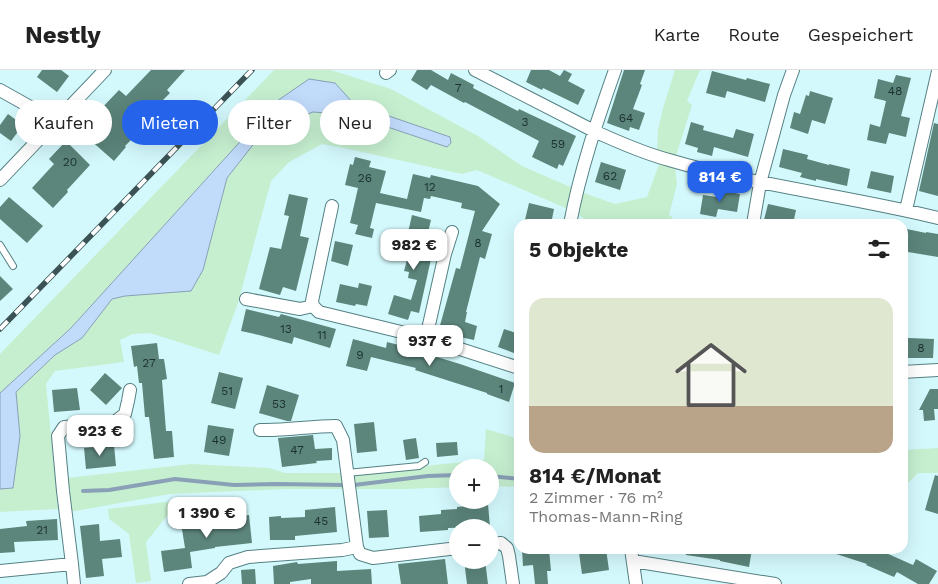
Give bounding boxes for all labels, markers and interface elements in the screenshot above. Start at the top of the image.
text: Nestly [25,21,101,49]
text: Karte [654,24,700,45]
text: Route [728,24,780,45]
text: Gespeichert [808,24,913,45]
house number: 7 [455,81,462,95]
house number: 48 [888,84,902,98]
chip: Kaufen [15,100,112,145]
chip: Mieten [122,100,218,145]
chip: Filter [228,100,310,145]
chip: Neu [320,100,390,145]
house number: 64 [619,111,633,125]
house number: 3 [522,115,529,129]
house number: 59 [551,137,565,151]
house number: 20 [63,155,77,169]
pin: 814 € [685,160,755,203]
text: 814 € [698,167,742,186]
house number: 62 [603,169,617,183]
house number: 26 [358,171,372,185]
house number: 12 [424,180,436,194]
pin: 982 € [379,228,449,271]
text: 982 € [391,235,437,254]
icon: filters [865,235,893,263]
house number: 8 [474,236,482,250]
text: 5 Objekte [529,237,629,262]
house number: 13 [280,322,292,336]
pin: 937 € [395,324,465,367]
house number: 11 [317,328,327,342]
icon: home [666,330,756,420]
text: 937 € [408,331,452,350]
house number: 8 [917,341,925,355]
house number: 9 [356,348,364,362]
house number: 27 [142,356,156,370]
house number: 1 [499,382,503,396]
house number: 51 [221,384,233,398]
house number: 53 [272,397,286,411]
pin: 923 € [65,414,135,457]
text: 923 € [78,421,122,440]
house number: 49 [212,433,226,447]
house number: 47 [290,443,304,457]
map controls [449,459,499,569]
button: + [449,459,499,509]
text: 814 €/Monat [529,463,661,488]
text: 2 Zimmer · 76 m² [529,488,663,507]
pin: 1 390 € [161,496,253,539]
text: 1 390 € [179,503,235,522]
text: Thomas-Mann-Ring [529,507,683,526]
house number: 45 [314,514,328,528]
button: − [449,519,499,569]
house number: 21 [36,523,48,537]

